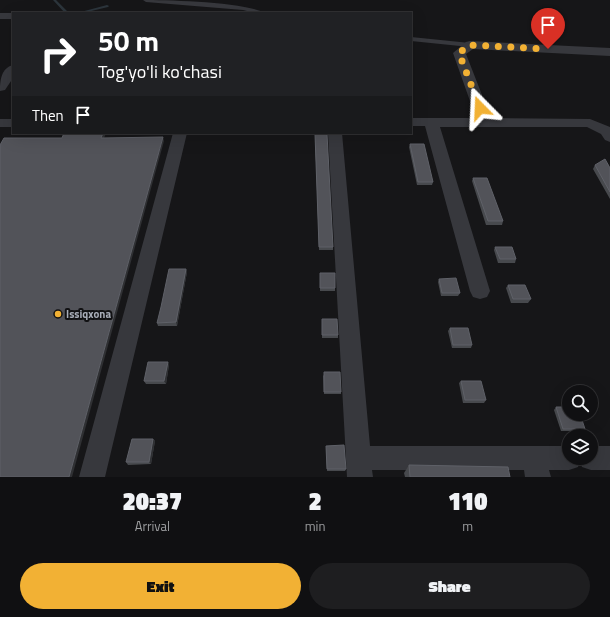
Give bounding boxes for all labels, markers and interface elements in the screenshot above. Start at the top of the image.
pin [531,8,565,49]
icon: arrive [537,14,559,36]
text: 50 m [98,19,159,62]
icon: right [32,28,84,80]
text: Tog'yo'li ko'chasi [98,58,222,85]
position arrow [459,87,501,129]
text: Then [32,104,64,127]
icon: arrive [72,104,94,126]
place label: Issiqxona [66,306,111,322]
marker: Issiqxona [53,309,63,319]
map controls [562,385,598,465]
button: search [562,385,598,421]
button: layers [562,429,598,465]
text: 20:37 [122,483,182,519]
text: 2 [308,483,322,519]
text: 110 [448,483,487,519]
text: Arrival [135,516,170,536]
text: min [305,516,325,536]
text: m [462,516,473,536]
button: Exit [20,563,301,609]
button: Share [309,563,590,609]

